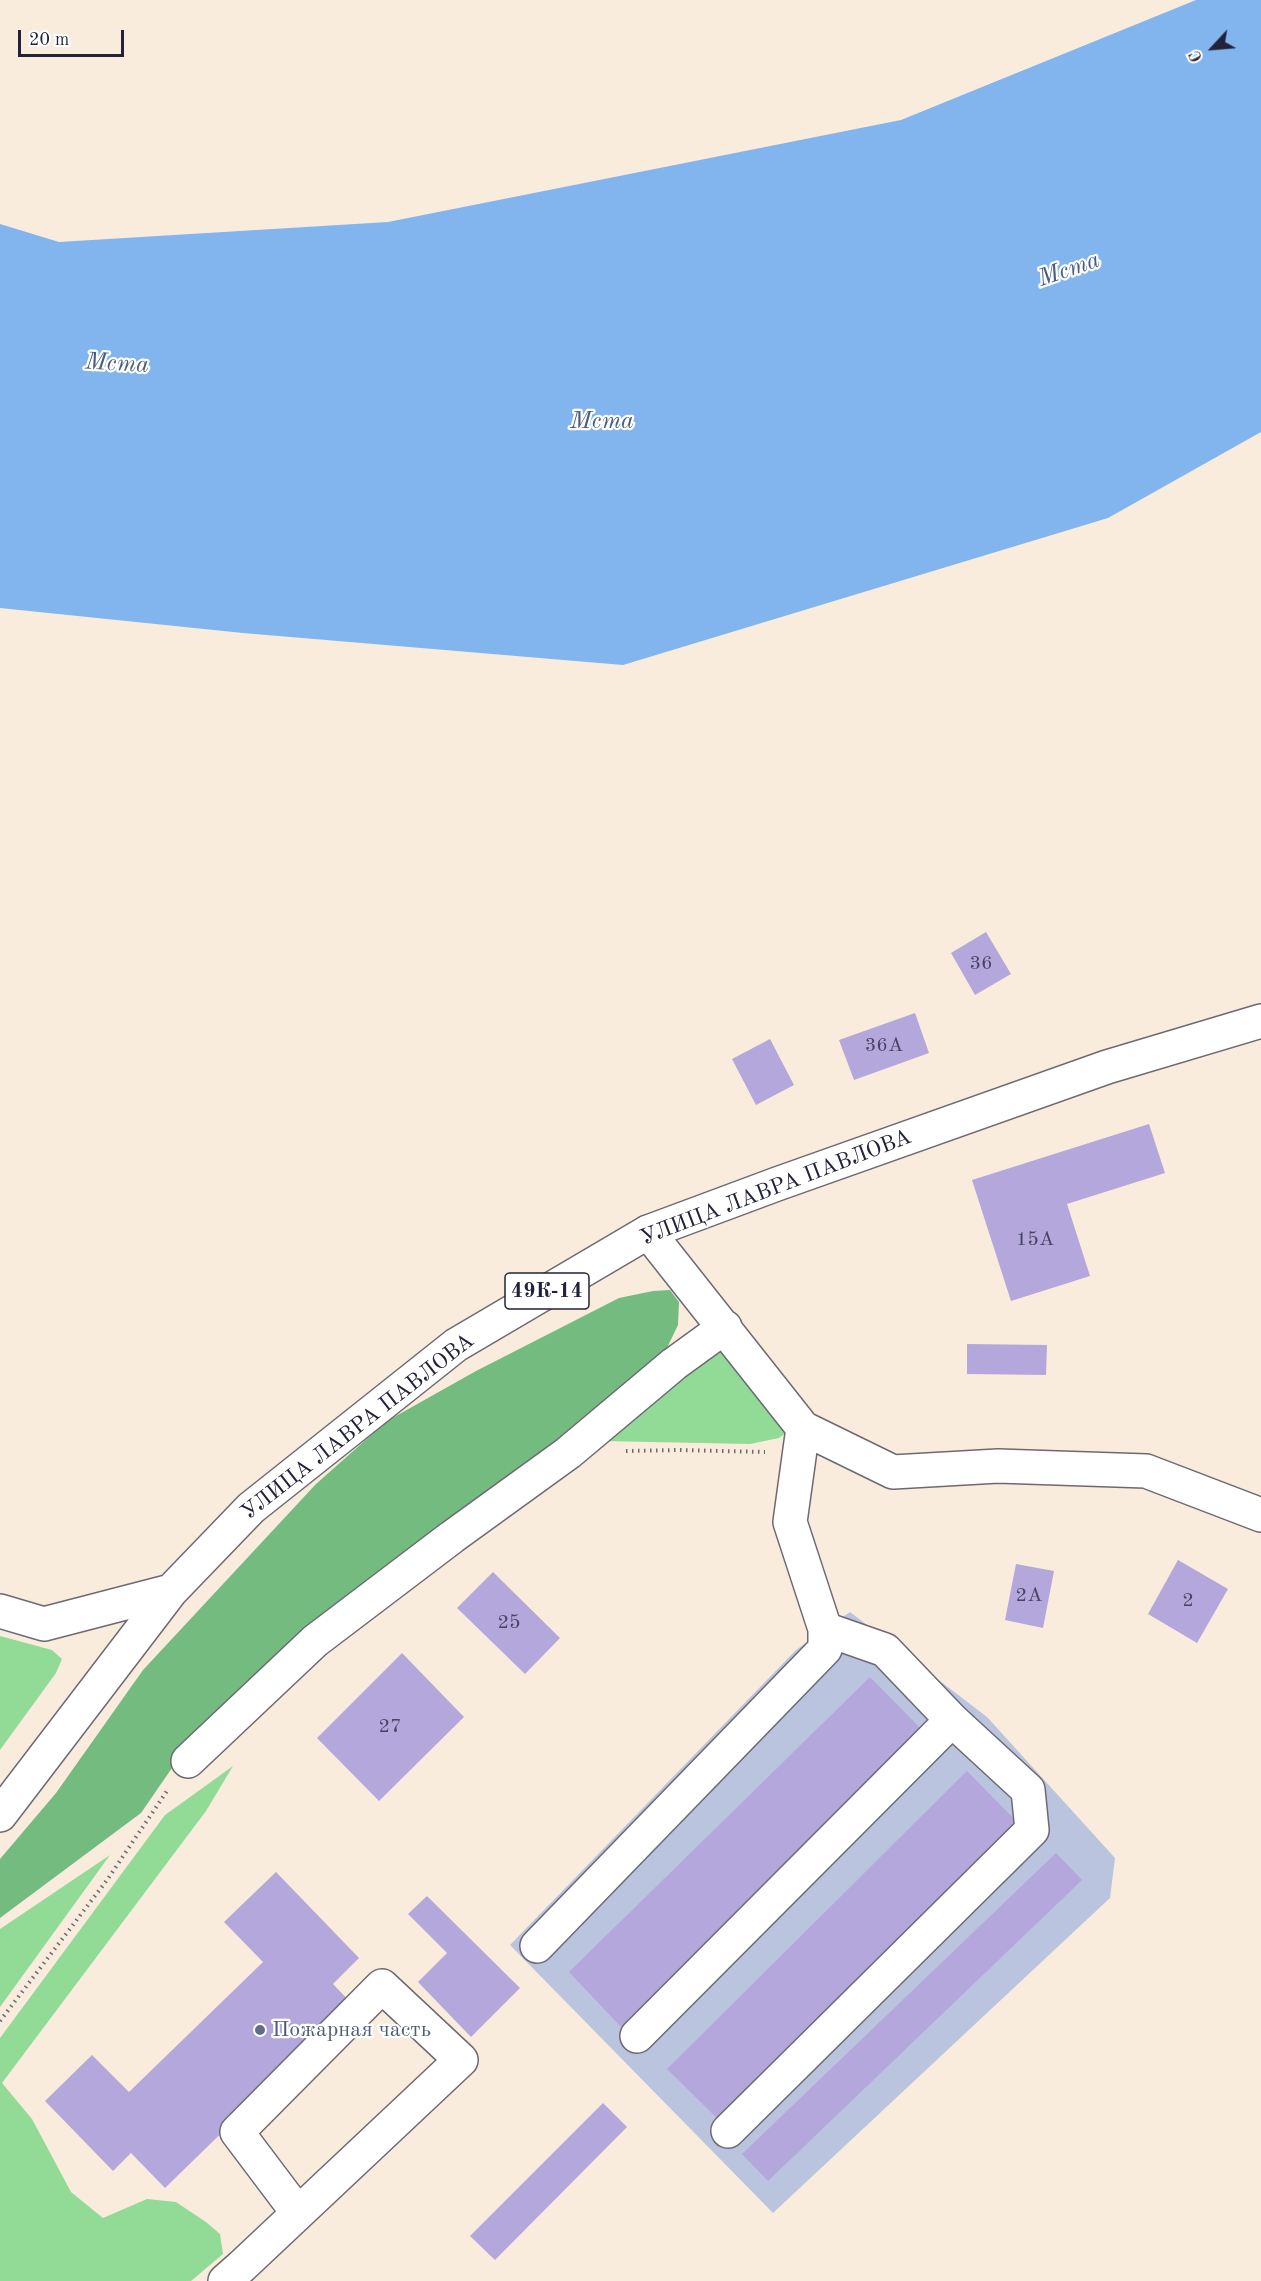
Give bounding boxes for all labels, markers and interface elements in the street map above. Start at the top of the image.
scale bar [21,18,128,56]
north arrow [1183,18,1243,78]
text: 20 m [29,31,69,49]
text: С [1187,48,1206,64]
water label: Мста [1034,246,1104,294]
water label: Мста [84,348,150,380]
water label: Мста [570,408,634,436]
house number: 36 [969,952,993,976]
house number: 36А [865,1034,903,1058]
street label: УЛИЦА ЛАВРА ПАВЛОВА [637,1124,915,1252]
house number: 15А [1016,1228,1054,1252]
road number: 49К-14 [505,1273,589,1309]
street label: УЛИЦА ЛАВРА ПАВЛОВА [236,1328,480,1526]
house number: 2А [1016,1584,1042,1608]
house number: 2 [1182,1589,1194,1613]
house number: 25 [497,1611,521,1635]
house number: 27 [378,1715,402,1739]
place label: Пожарная часть [272,2017,431,2043]
marker: Пожарная часть [253,2023,267,2037]

